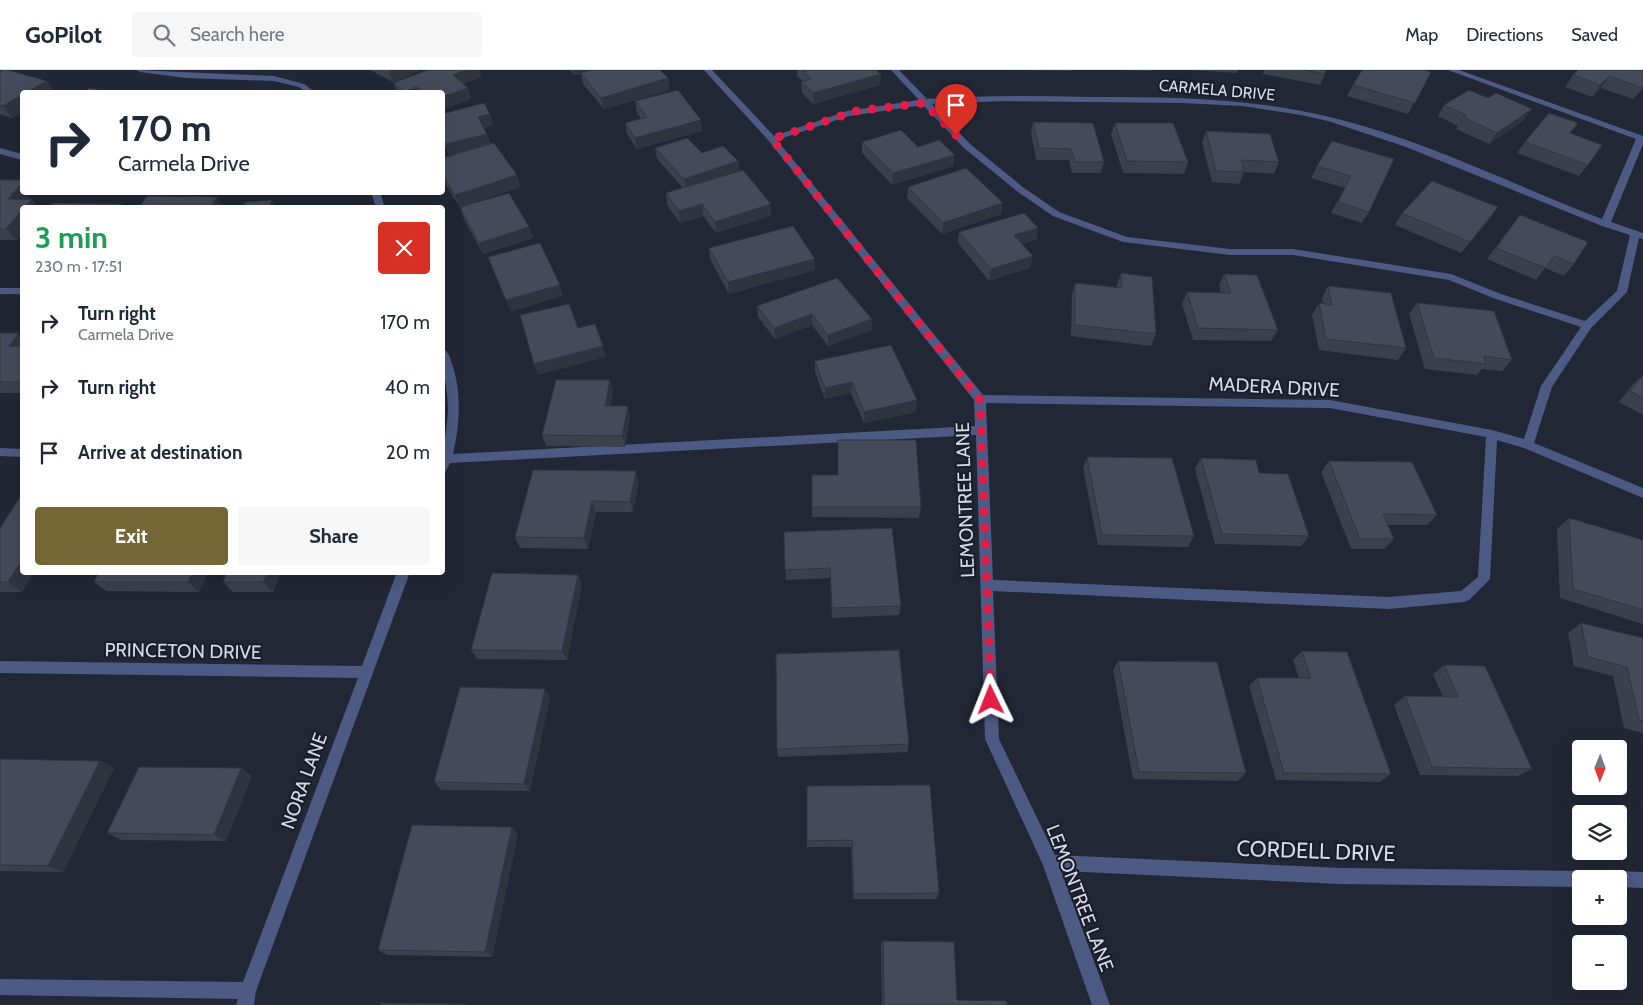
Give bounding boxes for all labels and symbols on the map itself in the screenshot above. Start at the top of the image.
street label: CARMELA DRIVE [1158,75,1276,105]
pin [935,84,977,135]
street label: MADERA DRIVE [1208,372,1340,402]
street label: LEMONTREE LANE [951,422,979,578]
street label: PRINCETON DRIVE [104,638,262,664]
position arrow [964,673,1016,725]
street label: NORA LANE [276,730,332,832]
north arrow [1572,740,1628,795]
street label: LEMONTREE LANE [1041,821,1119,975]
street label: CORDELL DRIVE [1236,835,1396,867]

